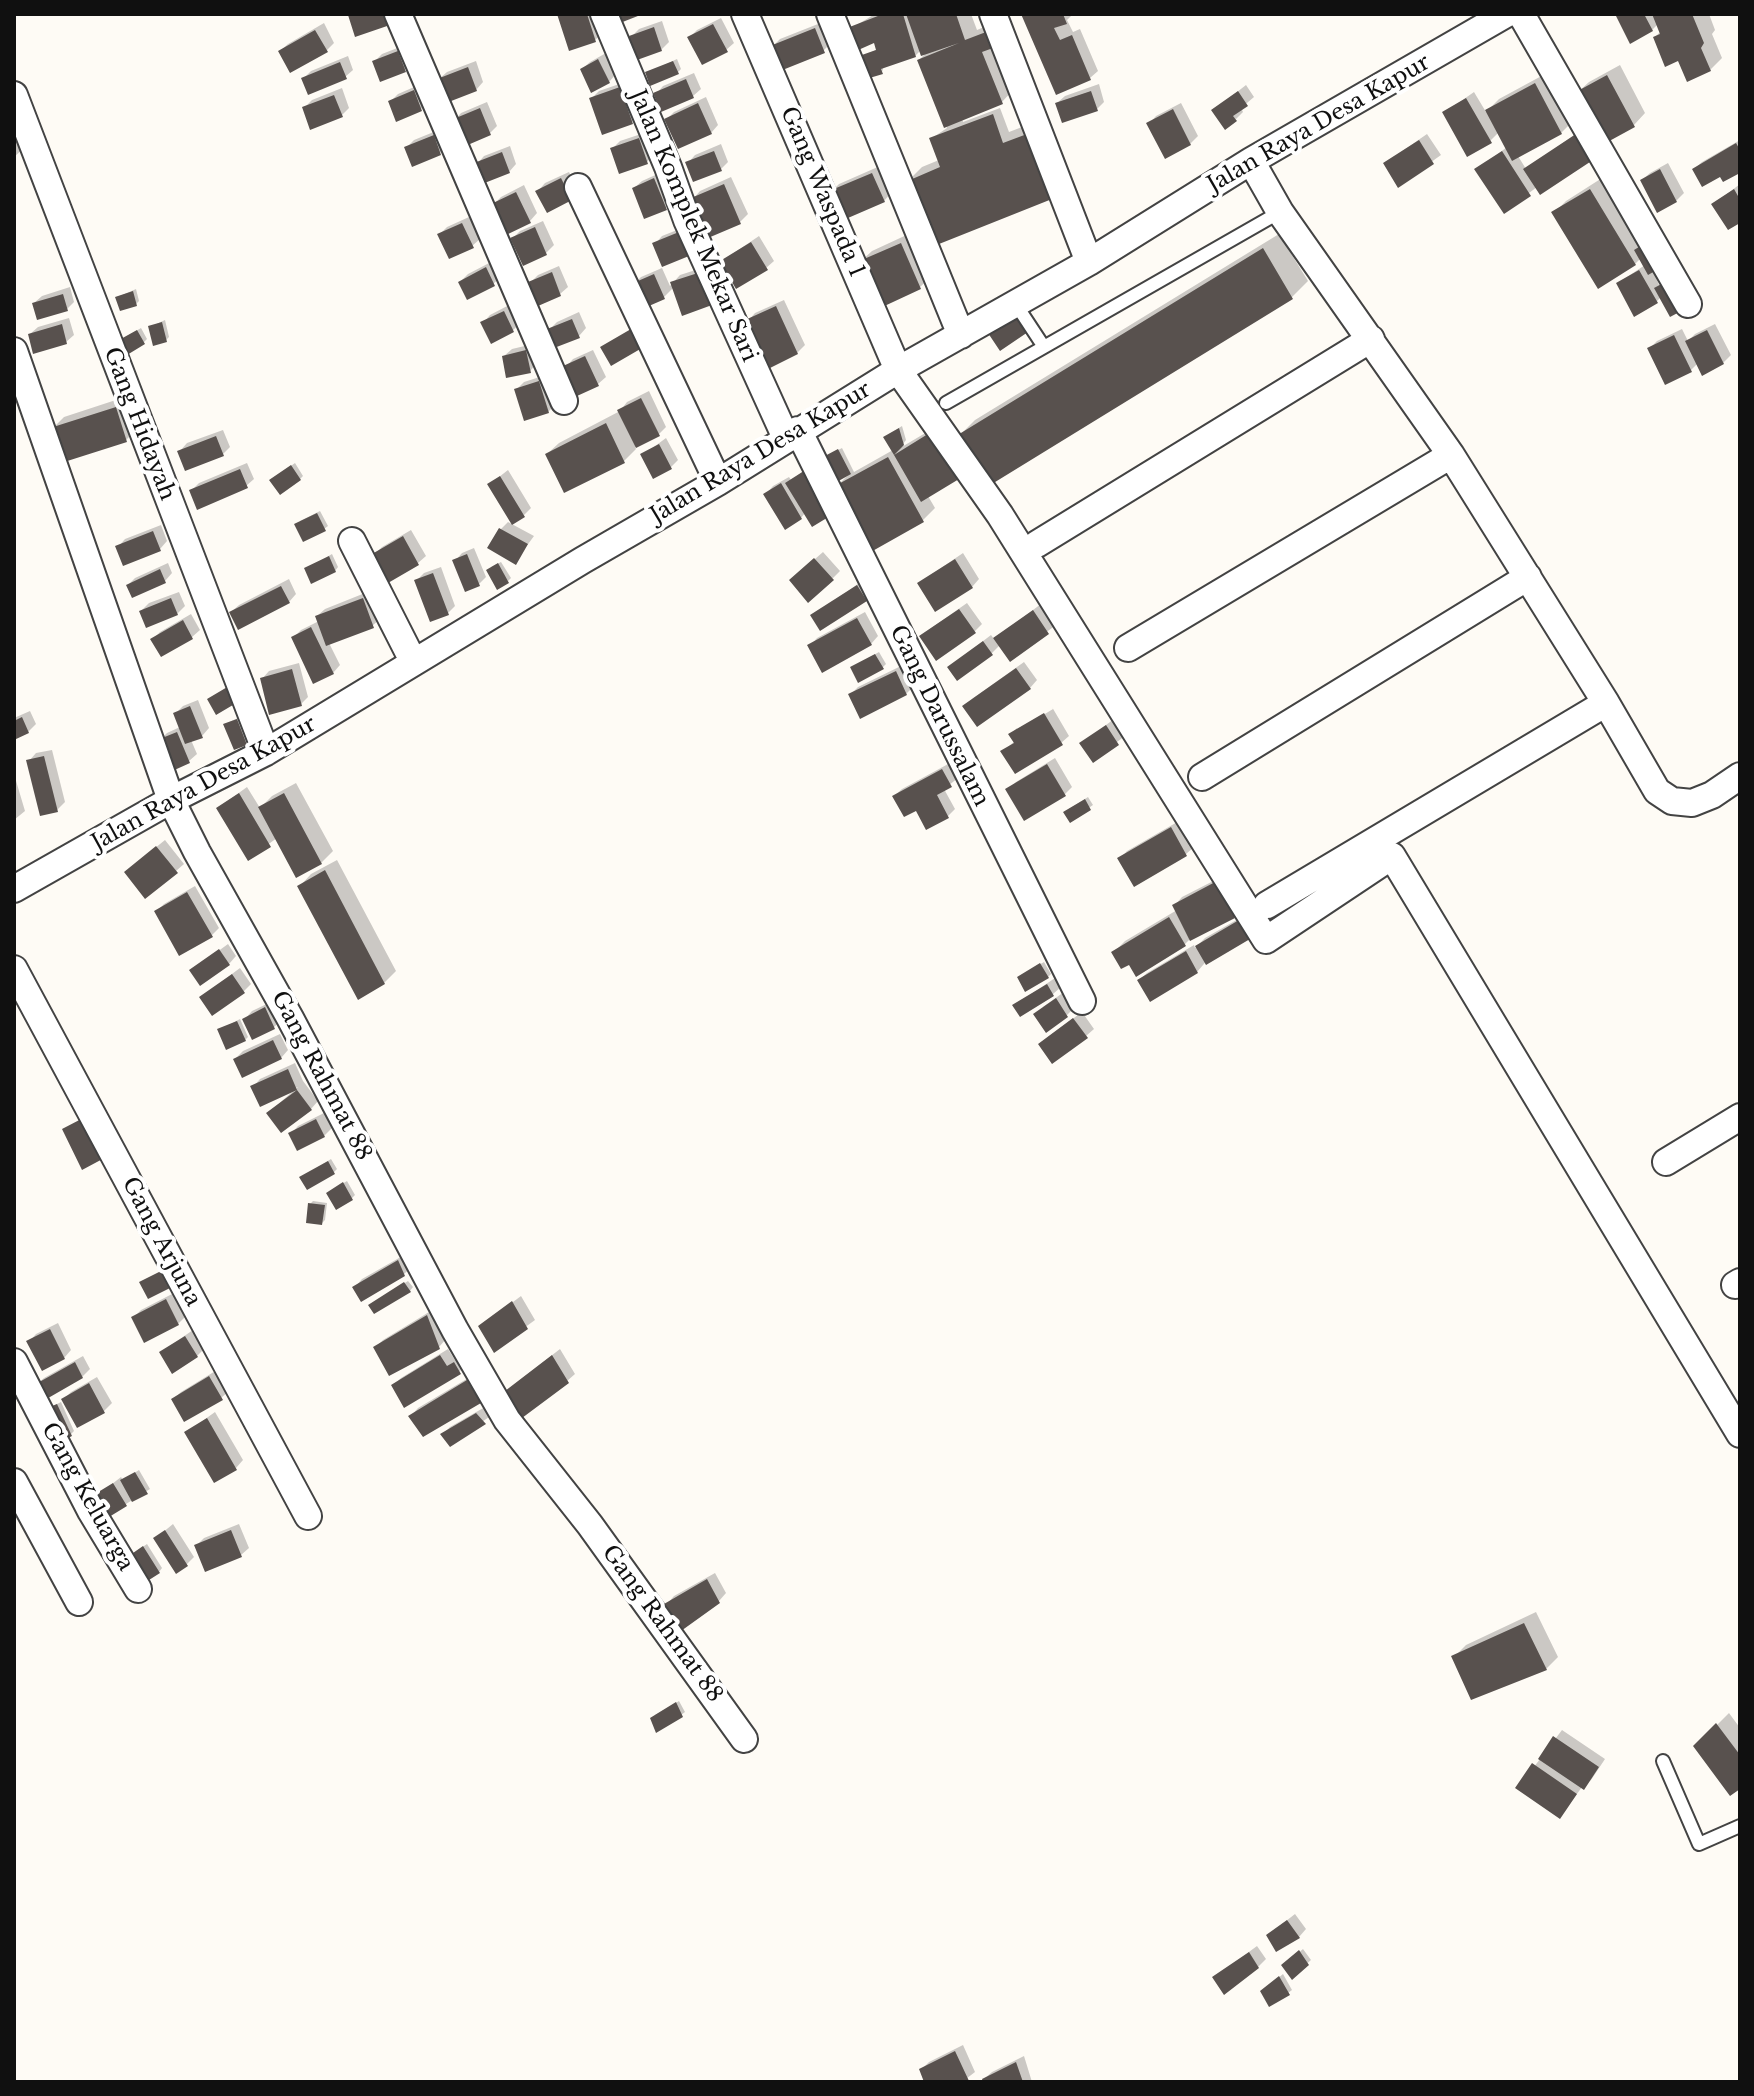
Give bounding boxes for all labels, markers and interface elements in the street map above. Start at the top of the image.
street label: Jalan Raya Desa Kapur [1203,49,1435,199]
street label: Jalan Komplek Mekar Sari [624,86,762,366]
street label: Gang Waspada 1 [774,103,870,281]
street label: Gang Hidayah [98,344,180,504]
street label: Jalan Raya Desa Kapur [646,377,876,529]
street label: Gang Darussalam [884,621,994,811]
street label: Jalan Raya Desa Kapur [87,711,321,857]
street label: Gang Rahmat 88 [265,987,377,1165]
street label: Gang Arjuna [116,1173,206,1311]
street label: Gang Keluarga [35,1418,139,1576]
street label: Gang Rahmat 88 [596,1540,728,1708]

